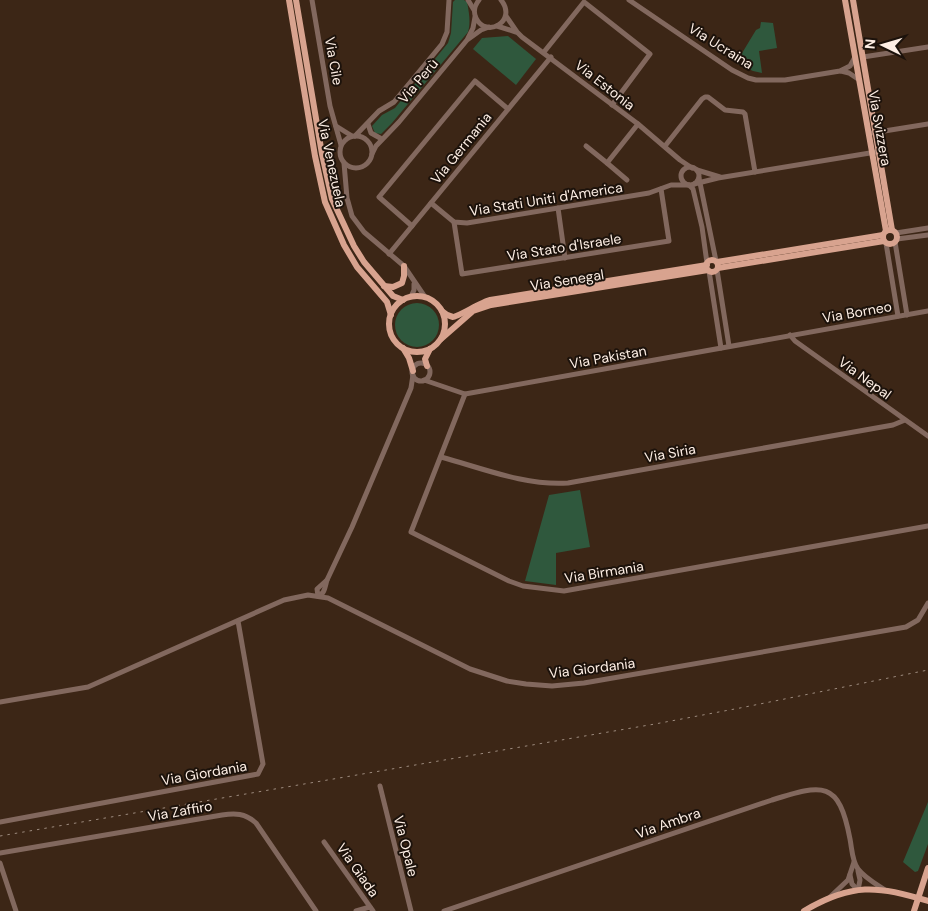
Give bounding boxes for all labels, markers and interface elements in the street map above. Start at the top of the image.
street label: Via Ucraina [685,19,757,73]
north arrow [858,20,908,70]
street label: Via Cile [321,36,347,87]
text: N [861,38,879,50]
street label: Via Perù [394,55,442,107]
street label: Via Estonia [571,56,639,114]
street label: Via Svizzera [864,89,896,167]
street label: Via Germania [427,109,495,187]
street label: Via Venezuela [314,117,350,209]
street label: Via Stati Uniti d'America [468,178,624,220]
street label: Via Stato d'Israele [506,229,623,265]
street label: Via Senegal [529,265,605,295]
street label: Via Borneo [821,297,893,327]
street label: Via Pakistan [568,341,648,373]
street label: Via Nepal [835,353,895,403]
street label: Via Siria [643,440,697,466]
street label: Via Birmania [563,557,645,587]
street label: Via Giordania [548,654,636,682]
street label: Via Giordania [160,757,248,789]
street label: Via Zaffiro [146,796,214,826]
street label: Via Ambra [633,804,703,842]
street label: Via Opale [390,814,422,878]
street label: Via Giada [333,839,383,901]

